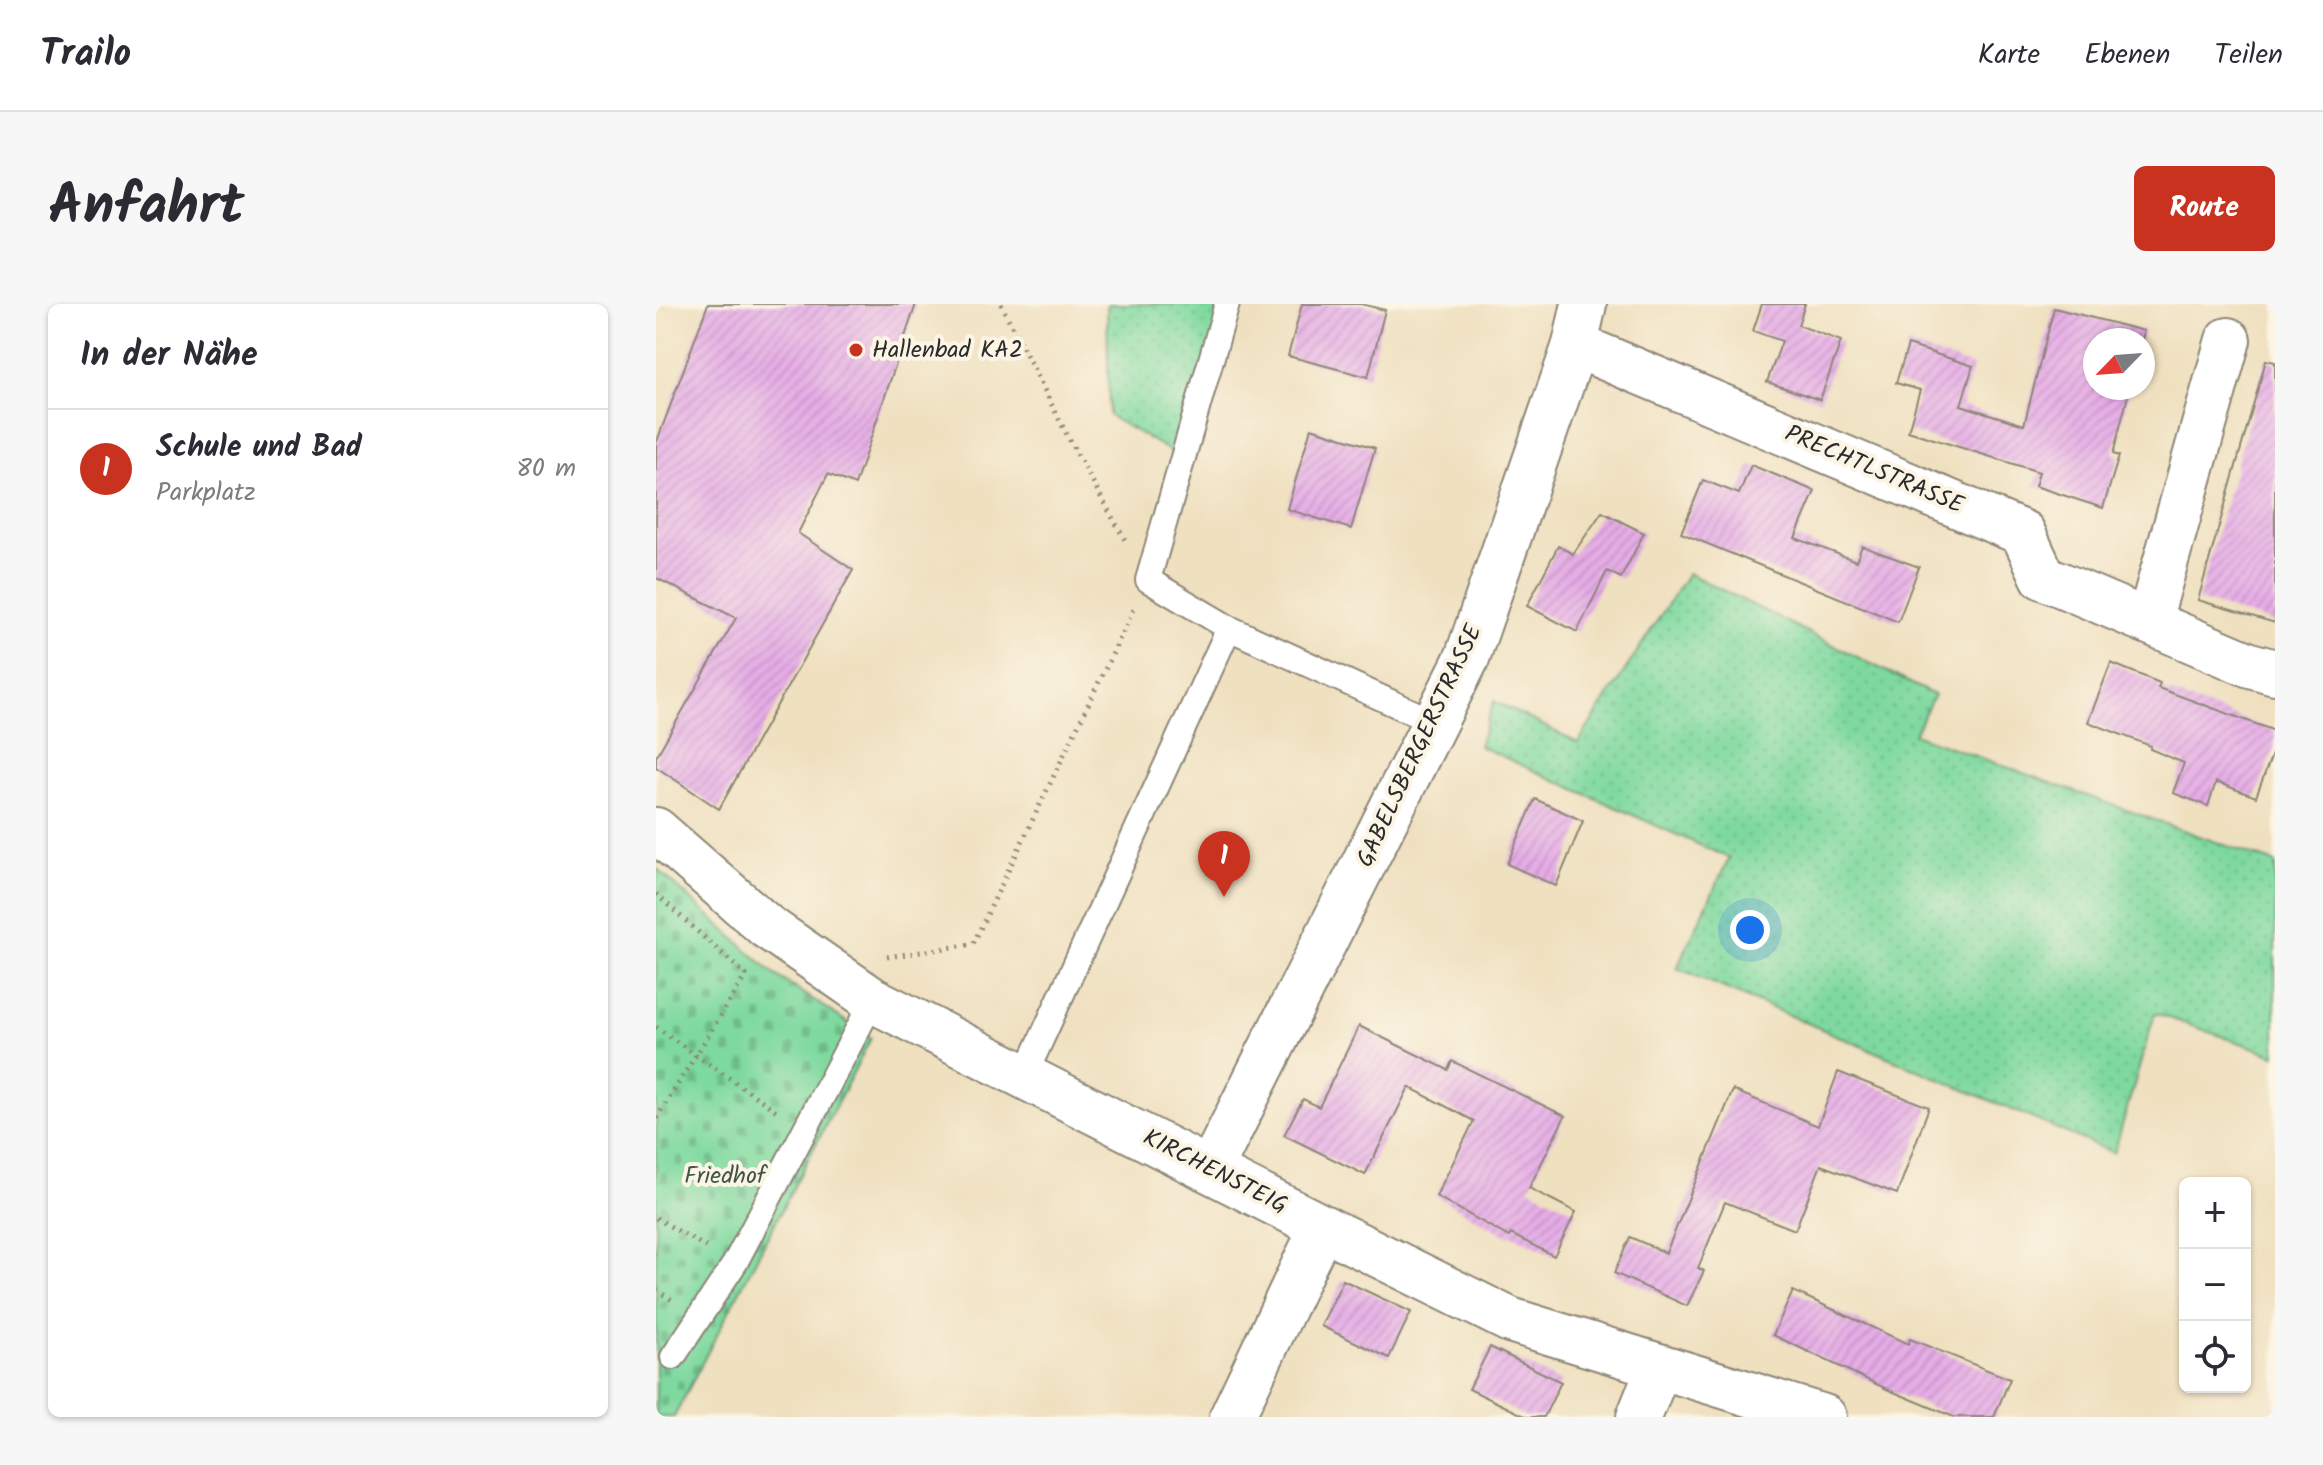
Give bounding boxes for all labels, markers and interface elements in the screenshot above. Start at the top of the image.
text: Trailo [40,25,131,85]
text: Karte [1978,33,2040,78]
text: Ebenen [2084,33,2170,78]
text: Teilen [2214,33,2283,78]
text: Anfahrt [48,163,244,253]
button: Route [2134,166,2275,251]
north arrow [2083,328,2155,400]
text: In der Nähe [80,329,258,383]
place label: Hallenbad KA2 [872,331,1023,370]
marker: Hallenbad KA2 [847,341,865,359]
street label: PRECHTLSTRASSE [1778,415,1971,526]
text: Schule und Bad [156,424,362,472]
text: 1 [102,448,110,490]
text: 80 m [516,448,576,490]
text: Parkplatz [156,472,256,514]
street label: GABELSBERGERSTRASSE [1346,617,1494,874]
pin: 1 [1198,831,1250,897]
your location [1730,910,1770,950]
street label: KIRCHENSTEIG [1136,1119,1294,1225]
park label: Friedhof [684,1157,769,1196]
map controls [2179,1177,2251,1393]
button: + [2179,1177,2251,1249]
button: − [2179,1249,2251,1321]
button: locate [2179,1321,2251,1393]

